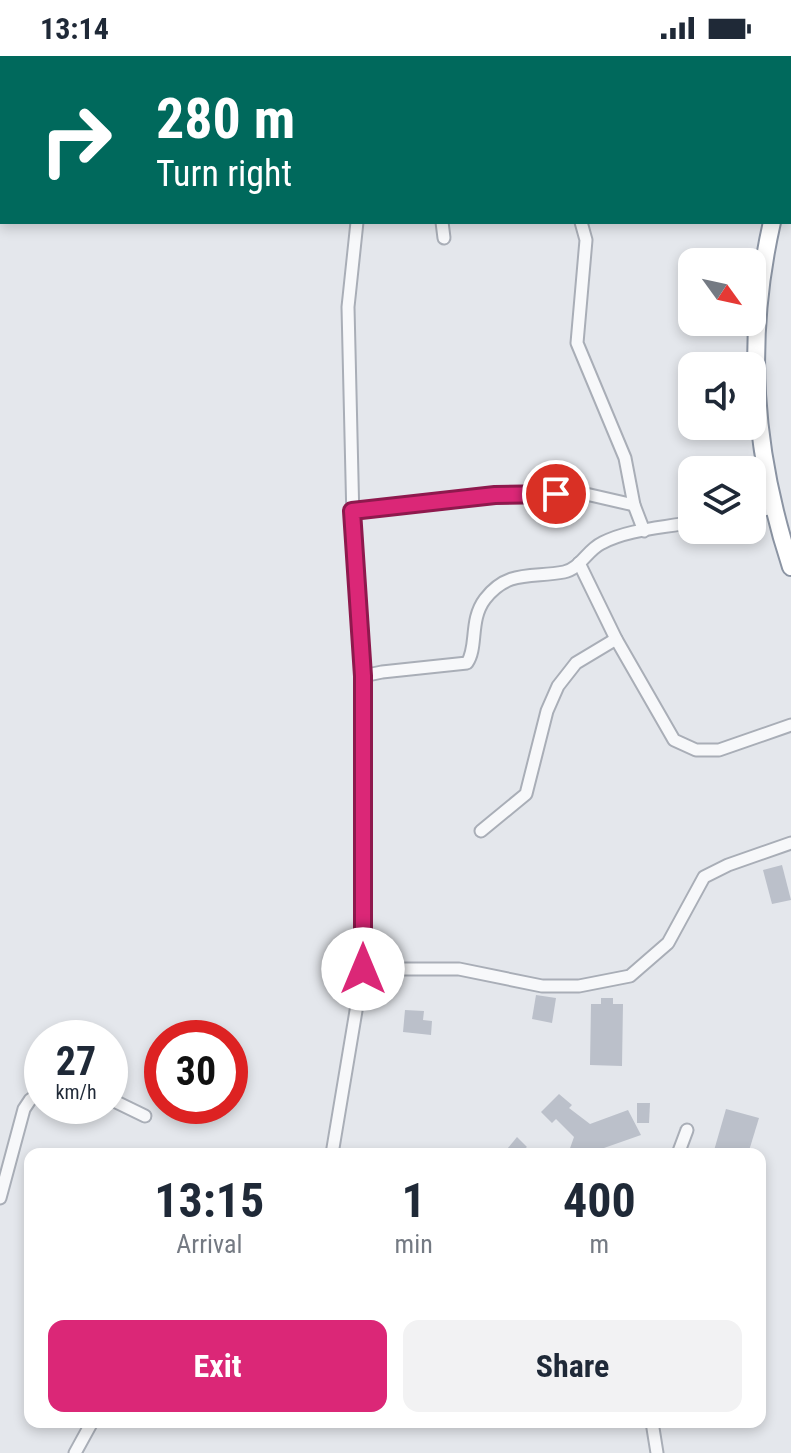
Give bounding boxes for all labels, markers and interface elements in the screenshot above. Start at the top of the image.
text: 13:14 [40,11,109,46]
text: 280 m [156,86,295,152]
icon: right [24,88,128,192]
text: Turn right [156,153,292,195]
north arrow [678,248,766,336]
map controls [678,248,766,544]
button: sound [678,352,766,440]
button: layers [678,456,766,544]
pin [522,460,590,528]
icon: arrive [534,472,578,516]
position arrow [321,927,405,1011]
speed limit sign: 30 [144,1020,248,1124]
text: 27 [56,1038,96,1085]
text: km/h [55,1080,97,1104]
text: 13:15 [154,1172,264,1229]
text: 1 [402,1172,426,1229]
text: 400 [563,1172,636,1229]
text: Arrival [176,1229,242,1259]
text: min [395,1229,433,1259]
text: m [590,1229,609,1259]
button: Exit [48,1320,387,1412]
button: Share [403,1320,742,1412]

